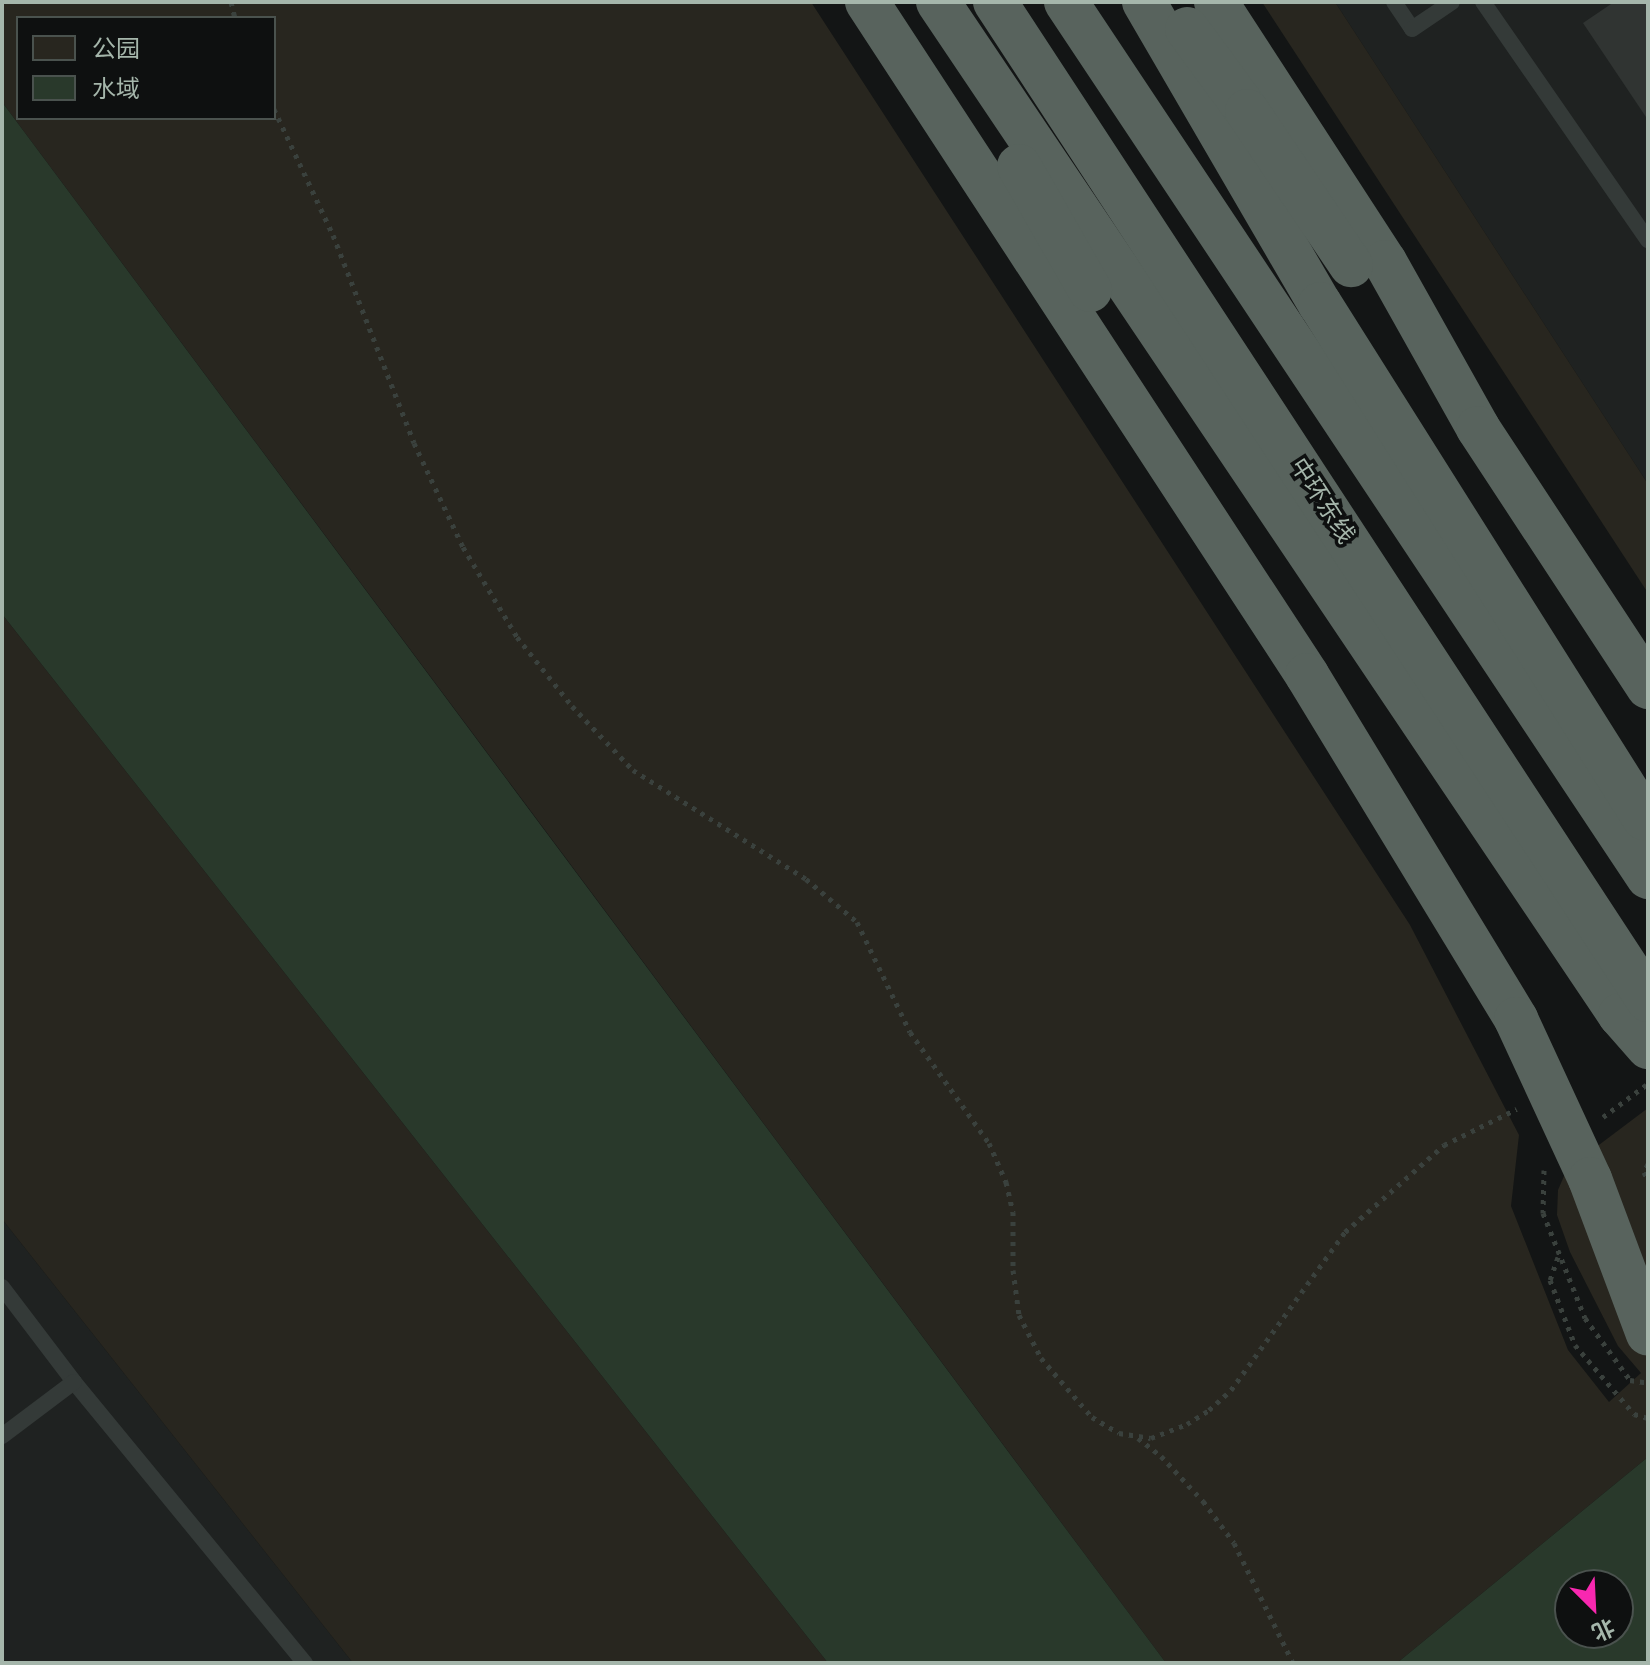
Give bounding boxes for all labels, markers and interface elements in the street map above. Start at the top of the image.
legend [16,16,276,120]
text: 公园 [92,32,140,67]
text: 水域 [92,72,140,107]
street label: 中环东线 [1284,453,1360,549]
north arrow [1554,1569,1634,1649]
text: 北 [1586,1610,1620,1648]

